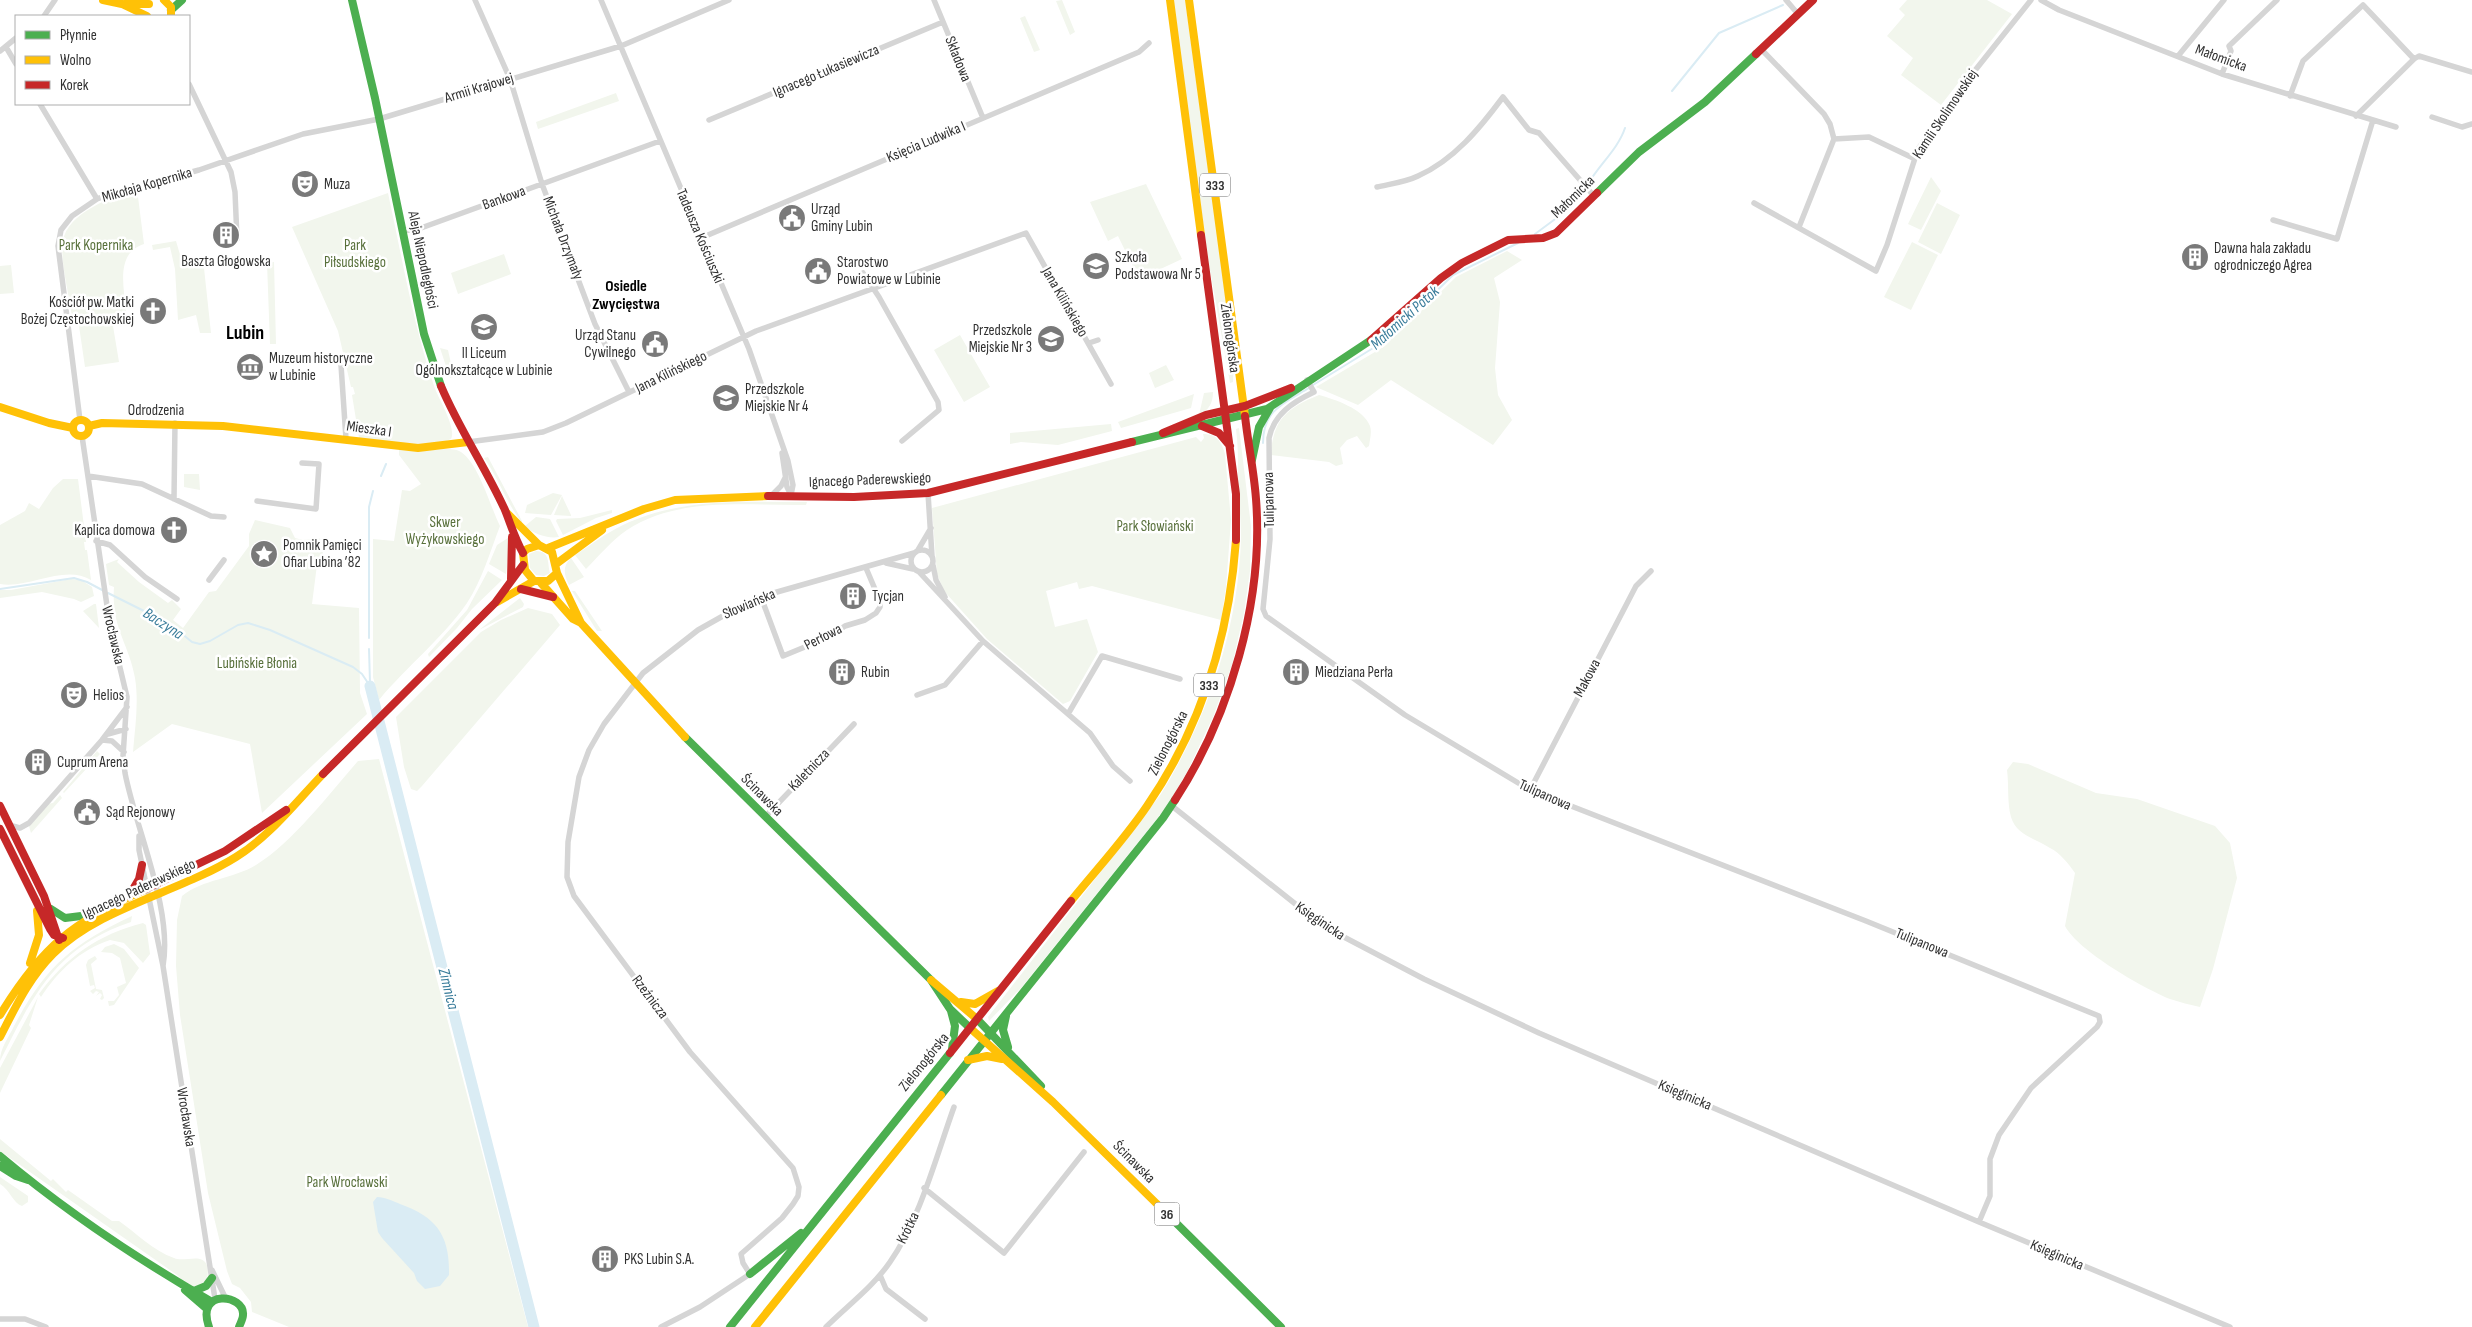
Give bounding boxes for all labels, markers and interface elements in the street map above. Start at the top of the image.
legend [15,15,190,105]
text: Płynnie [60,26,97,45]
street label: Składowa [940,34,976,85]
street label: Ignacego Łukasiewicza [770,40,882,102]
street label: Małomicka [2193,40,2250,76]
text: Wolno [60,51,91,70]
street label: Kamili Skolimowskiej [1908,65,1982,162]
street label: Armii Krajowej [441,68,516,108]
text: Korek [60,76,89,95]
street label: Księcia Ludwika I [884,117,968,167]
street label: Mikołaja Kopernika [100,163,194,207]
theatre icon: Muza [290,169,320,199]
street label: Małomicka [1547,171,1599,222]
road number: 333 [1200,174,1230,196]
place label: Muza [324,175,351,194]
street label: Bankowa [480,181,528,215]
street label: Tadeusza Kościuszki [672,186,728,286]
street label: Michała Drzymały [538,194,588,283]
place label: Urząd Gminy Lubin [811,200,873,236]
public building icon: Urząd Gminy Lubin [777,203,807,233]
street label: Aleja Niepodległości [403,208,443,311]
building icon: Baszta Głogowska [211,220,241,250]
park label: Park Kopernika [59,236,133,255]
park label: Park Piłsudskiego [324,236,386,272]
place label: Dawna hala zakładu ogrodniczego Agrea [2214,239,2312,275]
building icon: Dawna hala zakładu ogrodniczego Agrea [2180,242,2210,272]
place label: Szkoła Podstawowa Nr 5 [1115,248,1201,284]
school or university icon: Szkoła Podstawowa Nr 5 [1081,251,1111,281]
place label: Baszta Głogowska [181,252,271,271]
place label: Starostwo Powiatowe w Lubinie [837,253,941,289]
public building icon: Starostwo Powiatowe w Lubinie [803,256,833,286]
street label: Jana Kilińskiego [1037,263,1093,340]
district label: Osiedle Zwycięstwa [592,277,660,314]
water label: Małomicki Potok [1367,281,1444,354]
place label: Kościół pw. Matki Bożej Częstochowskiej [21,293,134,329]
church icon: Kościół pw. Matki Bożej Częstochowskiej [138,296,168,326]
street label: Zielonogórska [1216,302,1244,374]
school or university icon: II Liceum Ogólnokształcące w Lubinie [469,312,499,342]
district label: Lubin [226,321,264,345]
place label: Przedszkole Miejskie Nr 3 [969,321,1032,357]
school or university icon: Przedszkole Miejskie Nr 3 [1036,324,1066,354]
place label: Urząd Stanu Cywilnego [575,326,636,362]
public building icon: Urząd Stanu Cywilnego [640,329,670,359]
place label: II Liceum Ogólnokształcące w Lubinie [416,344,552,380]
street label: Jana Kilińskiego [631,346,710,398]
place label: Muzeum historyczne w Lubinie [269,349,373,385]
museum icon: Muzeum historyczne w Lubinie [235,352,265,382]
place label: Przedszkole Miejskie Nr 4 [745,380,808,416]
school or university icon: Przedszkole Miejskie Nr 4 [711,383,741,413]
street label: Odrodzenia [128,401,184,420]
street label: Mieszka I [345,416,393,442]
street label: Ignacego Paderewskiego [808,468,932,492]
street label: Tulipanowa [1259,472,1279,528]
park label: Skwer Wyżykowskiego [406,513,484,549]
church icon: Kaplica domowa [159,515,189,545]
park label: Park Słowiański [1116,517,1194,536]
place label: Kaplica domowa [74,521,155,540]
place label: Pomnik Pamięci Ofiar Lubina ’82 [283,536,362,572]
place icon: Pomnik Pamięci Ofiar Lubina ’82 [249,539,279,569]
building icon: Tycjan [838,581,868,611]
street label: Słowiańska [720,584,779,624]
place label: Tycjan [872,587,904,606]
street label: Wrocławska [97,604,129,666]
water label: Baczyna [139,604,187,644]
street label: Perłowa [801,619,845,655]
park label: Lubińskie Błonia [217,654,297,673]
street label: Makowa [1569,656,1605,700]
building icon: Rubin [827,657,857,687]
building icon: Miedziana Perła [1281,657,1311,687]
place label: Rubin [861,663,890,682]
place label: Miedziana Perła [1315,663,1393,682]
road number: 333 [1194,674,1224,696]
theatre icon: Helios [59,680,89,710]
place label: Helios [93,686,124,705]
street label: Zielonogórska [1144,707,1192,778]
street label: Kaletnicza [784,745,834,795]
building icon: Cuprum Arena [23,747,53,777]
place label: Cuprum Arena [57,753,129,772]
street label: Ścinawska [737,770,787,820]
street label: Tulipanowa [1516,775,1575,815]
public building icon: Sąd Rejonowy [72,797,102,827]
place label: Sąd Rejonowy [106,803,176,822]
street label: Ignacego Paderewskiego [79,855,199,923]
street label: Księginicka [1291,897,1349,945]
street label: Tulipanowa [1893,924,1952,962]
water label: Zimnica [433,965,462,1012]
street label: Rzeźnicza [627,971,673,1023]
street label: Zielonogórska [895,1029,953,1095]
street label: Księginicka [1655,1075,1715,1115]
street label: Wrocławska [172,1086,200,1148]
street label: Ścinawska [1109,1137,1159,1187]
park label: Park Wrocławski [306,1173,388,1192]
road number: 36 [1154,1202,1180,1226]
street label: Krótka [892,1209,924,1247]
street label: Księginicka [2027,1235,2087,1275]
building icon: PKS Lubin S.A. [590,1244,620,1274]
place label: PKS Lubin S.A. [624,1250,694,1269]

